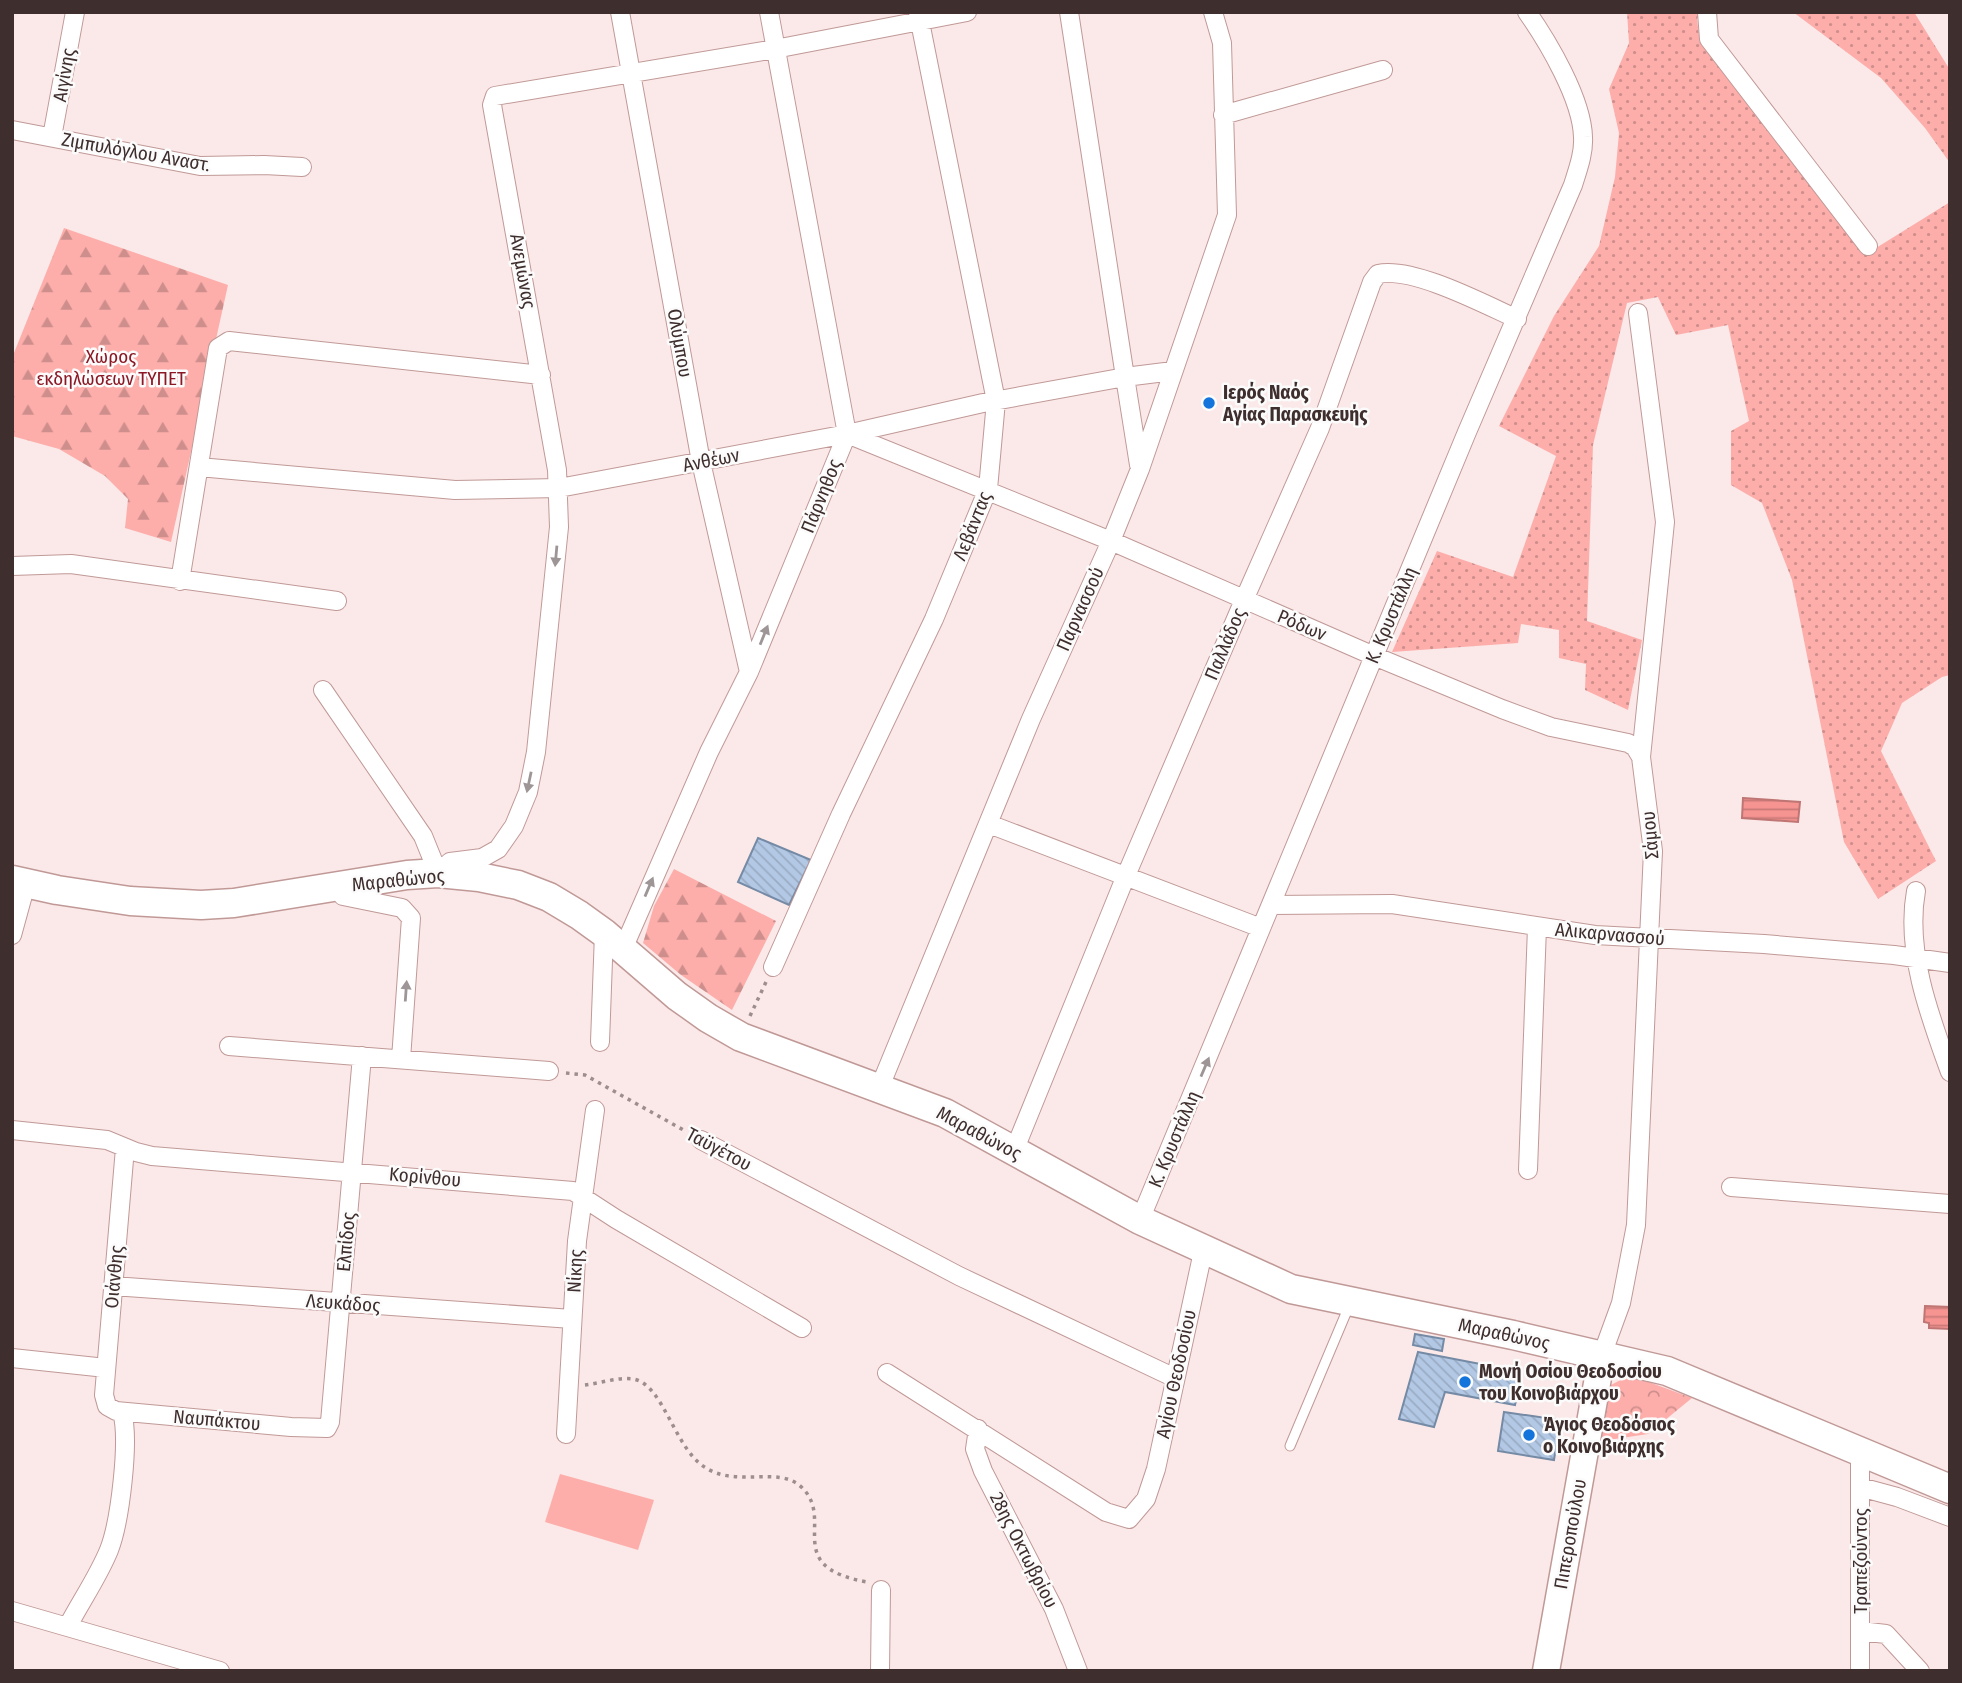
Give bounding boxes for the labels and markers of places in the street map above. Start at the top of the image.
place label: Ιερός Ναός Αγίας Παρασκευής [1222,381,1368,426]
marker: Ιερός Ναός Αγίας Παρασκευής [1201,395,1217,411]
place label: Μονή Οσίου Θεοδοσίου του Κοινοβιάρχου [1478,1360,1662,1405]
marker: Μονή Οσίου Θεοδοσίου του Κοινοβιάρχου [1457,1374,1473,1390]
place label: Άγιος Θεοδόσιος ο Κοινοβιάρχης [1543,1413,1676,1458]
marker: Άγιος Θεοδόσιος ο Κοινοβιάρχης [1521,1427,1537,1443]

